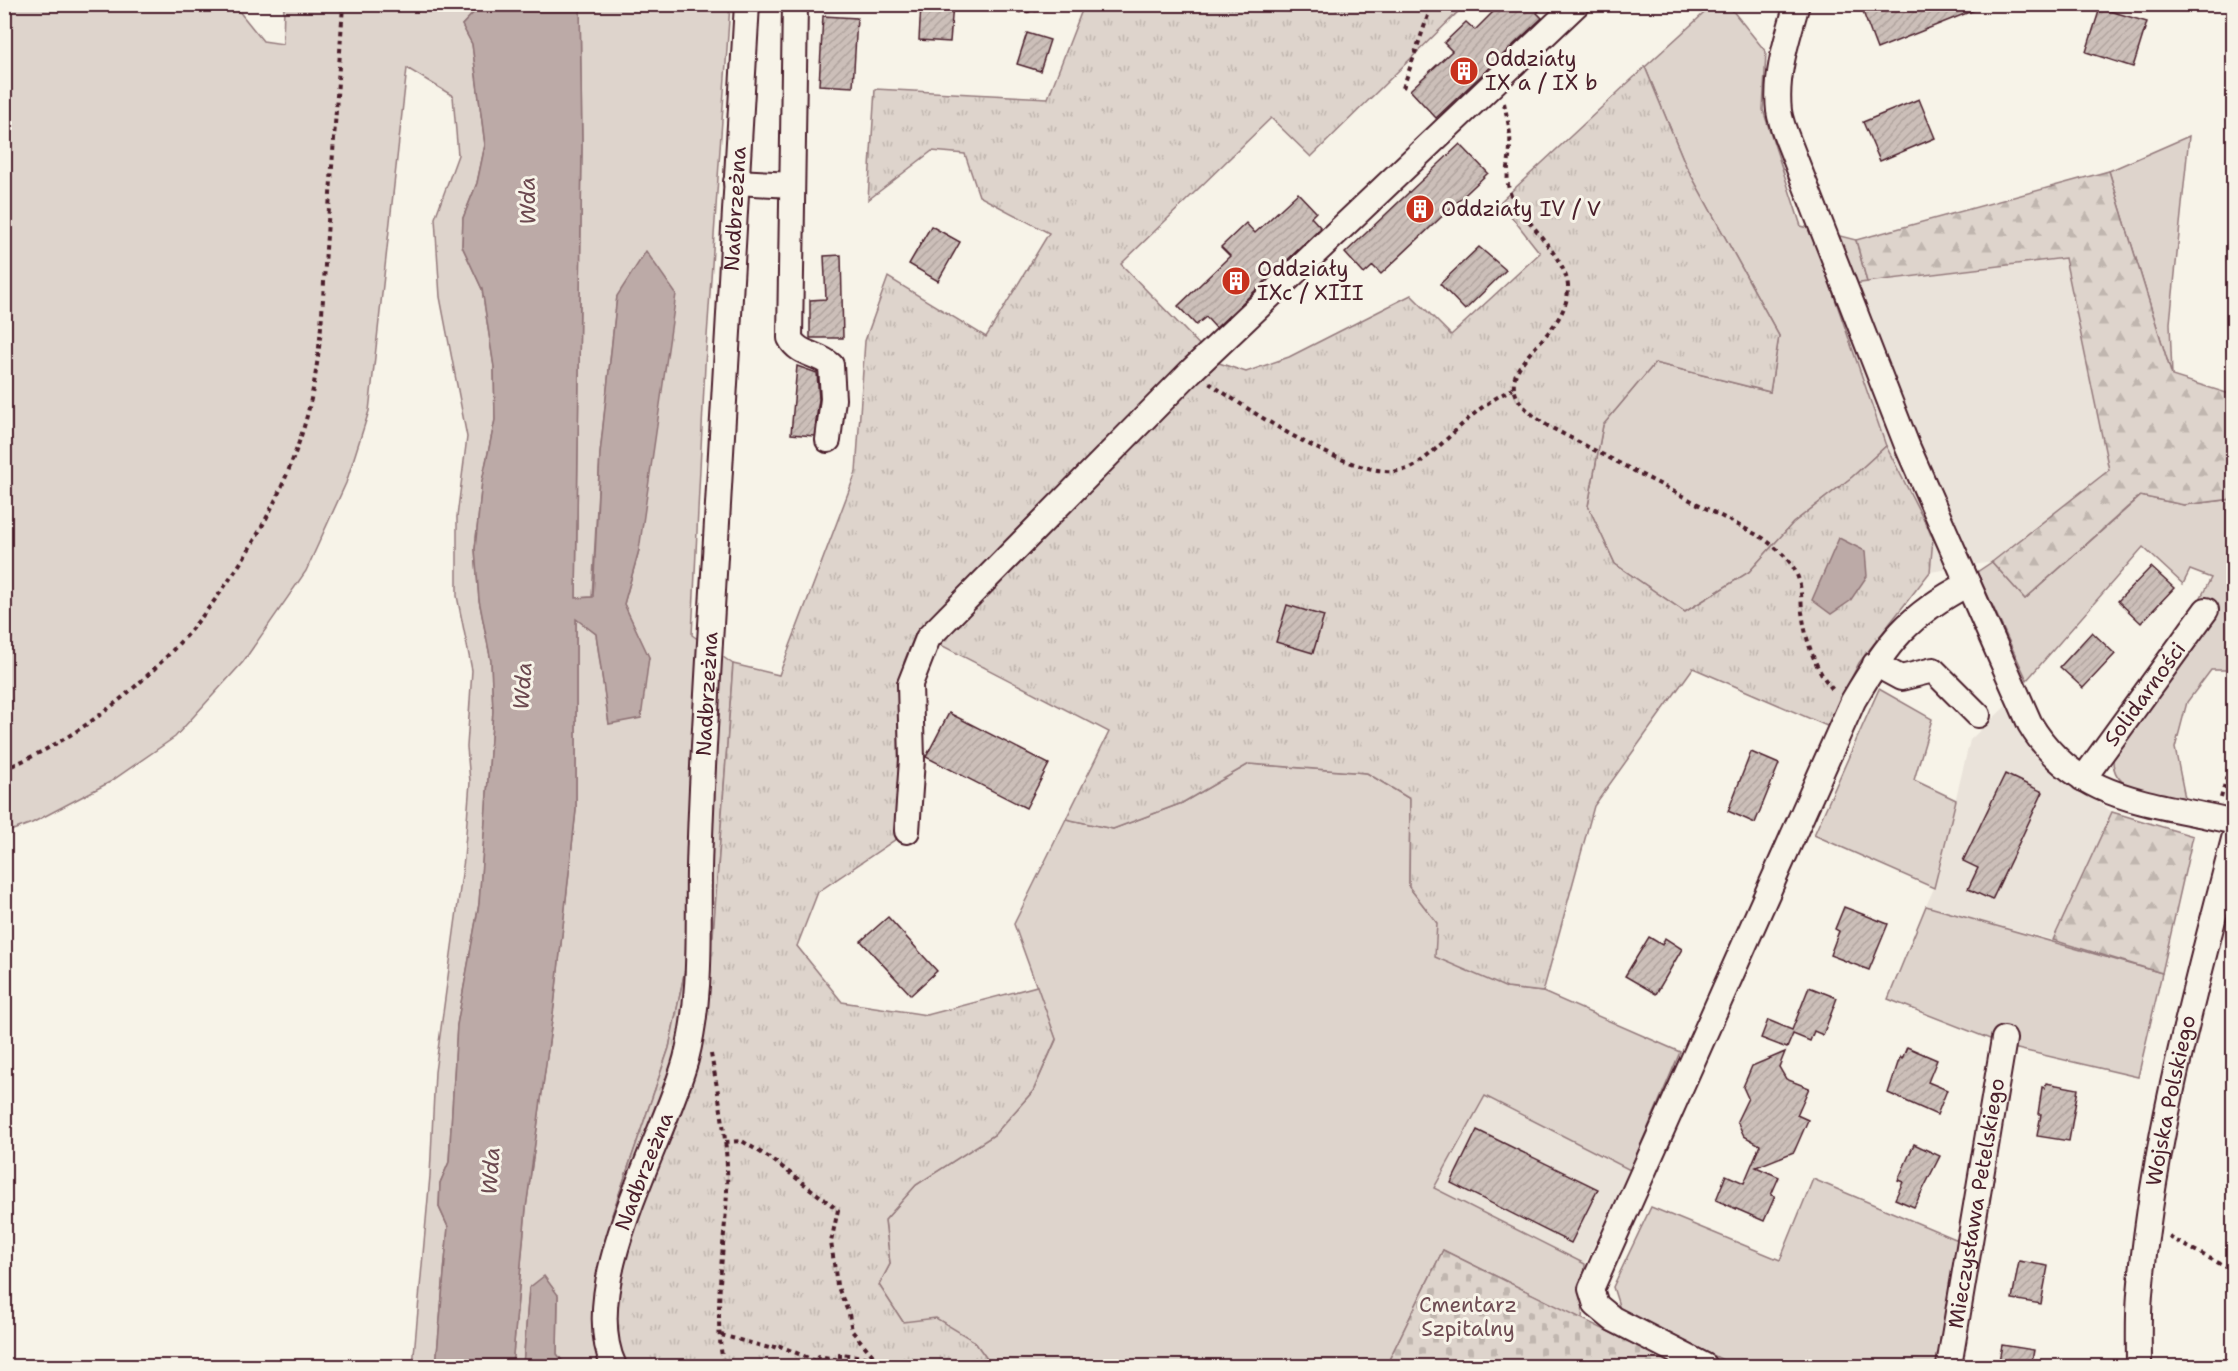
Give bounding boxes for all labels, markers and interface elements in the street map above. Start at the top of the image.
place label: Oddziały IX a / IX b [1485,45,1598,97]
building icon: Oddziały IX a / IX b [1448,55,1480,87]
street label: Nadbrzeżna [718,146,753,272]
water label: Wda [513,177,542,225]
building icon: Oddziały IV / V [1404,193,1436,225]
place label: Oddziały IV / V [1441,195,1601,223]
place label: Oddziały IXc / XIII [1257,255,1364,307]
building icon: Oddziały IXc / XIII [1220,265,1252,297]
street label: Nadbrzeżna [690,631,725,757]
street label: Solidarności [2097,636,2192,752]
water label: Wda [506,661,539,711]
street label: Wojska Polskiego [2140,1012,2202,1188]
street label: Mieczysława Petelskiego [1942,1076,2011,1331]
street label: Nadbrzeżna [608,1108,680,1234]
water label: Wda [474,1146,507,1196]
park label: Cmentarz Szpitalny [1419,1291,1517,1343]

